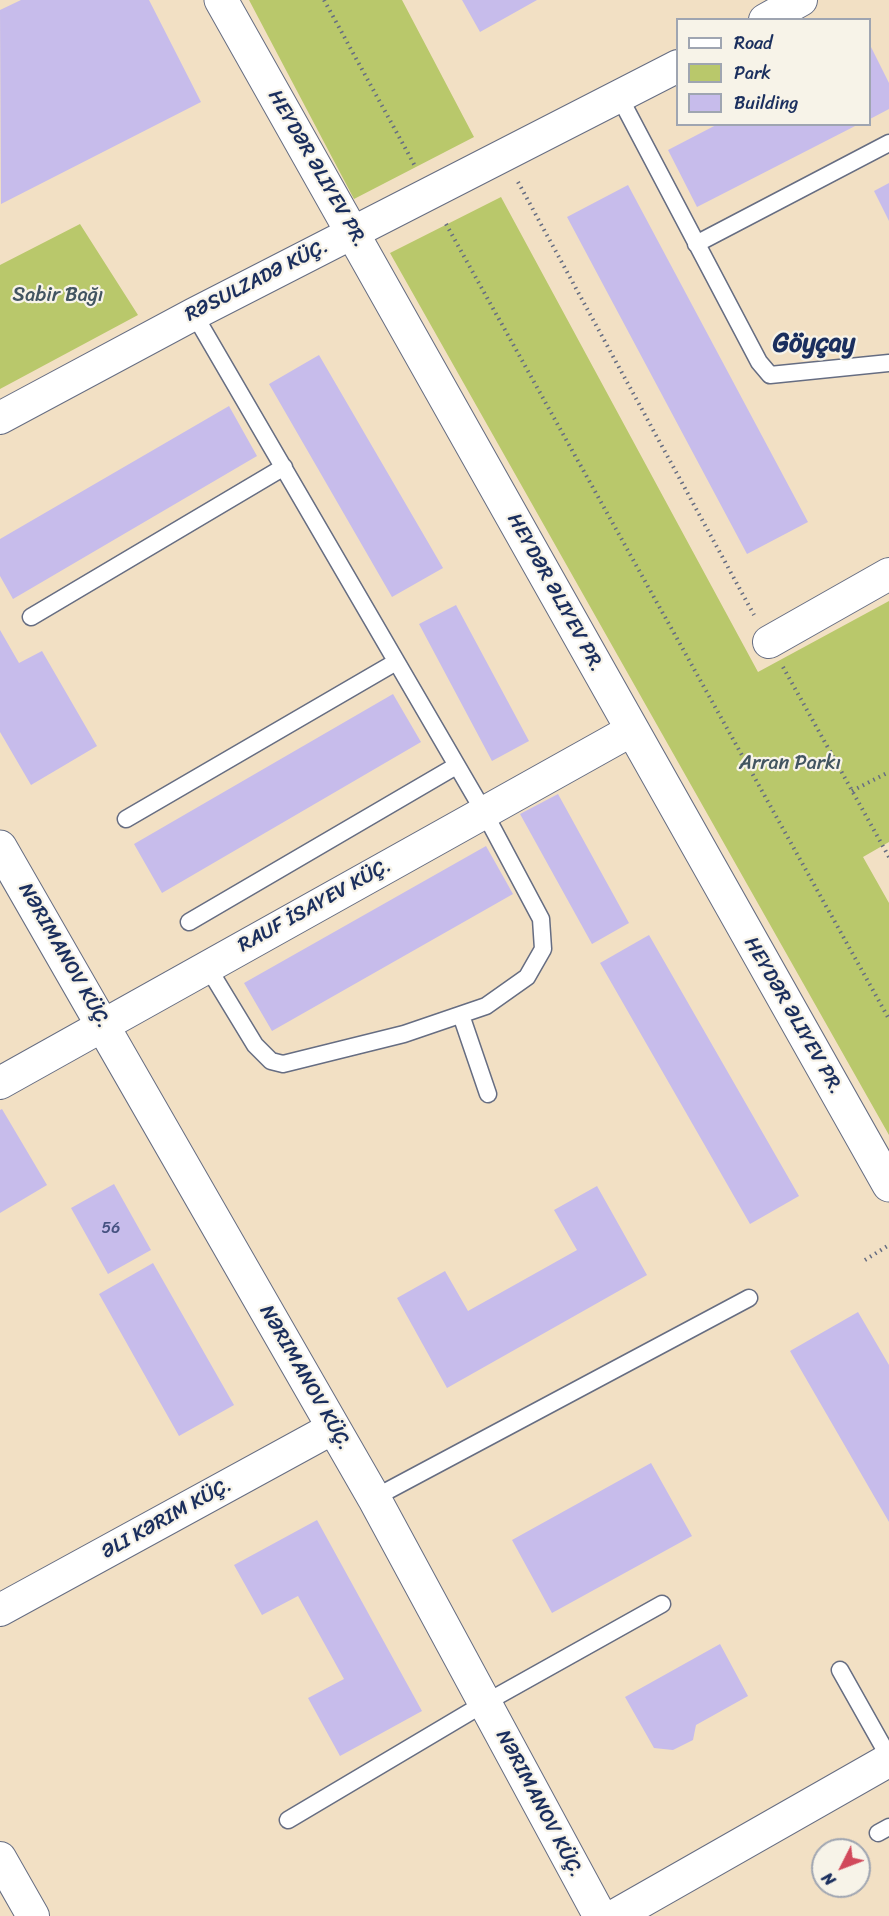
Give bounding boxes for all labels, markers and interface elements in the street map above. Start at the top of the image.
legend [676,18,871,126]
text: Road [734,27,773,59]
text: Park [734,57,771,89]
street label: HEYDƏR ƏLIYEV PR. [262,86,372,252]
text: Building [734,87,798,119]
street label: RƏSULZADƏ KÜÇ. [182,235,332,327]
park label: Sabir Bağı [13,284,103,308]
district label: Göyçay [773,328,855,360]
street label: HEYDƏR ƏLIYEV PR. [501,509,609,677]
park label: Arran Parkı [739,752,841,776]
street label: RAUF İSAYEV KÜÇ. [234,854,396,958]
street label: NƏRIMANOV KÜÇ. [13,879,115,1033]
street label: HEYDƏR ƏLIYEV PR. [738,933,848,1099]
house number: 56 [102,1219,120,1239]
street label: NƏRIMANOV KÜÇ. [254,1301,356,1455]
street label: ƏLI KƏRIM KÜÇ. [98,1473,236,1565]
street label: NƏRIMANOV KÜÇ. [490,1726,588,1882]
north arrow [811,1838,871,1898]
text: N [814,1865,843,1893]

